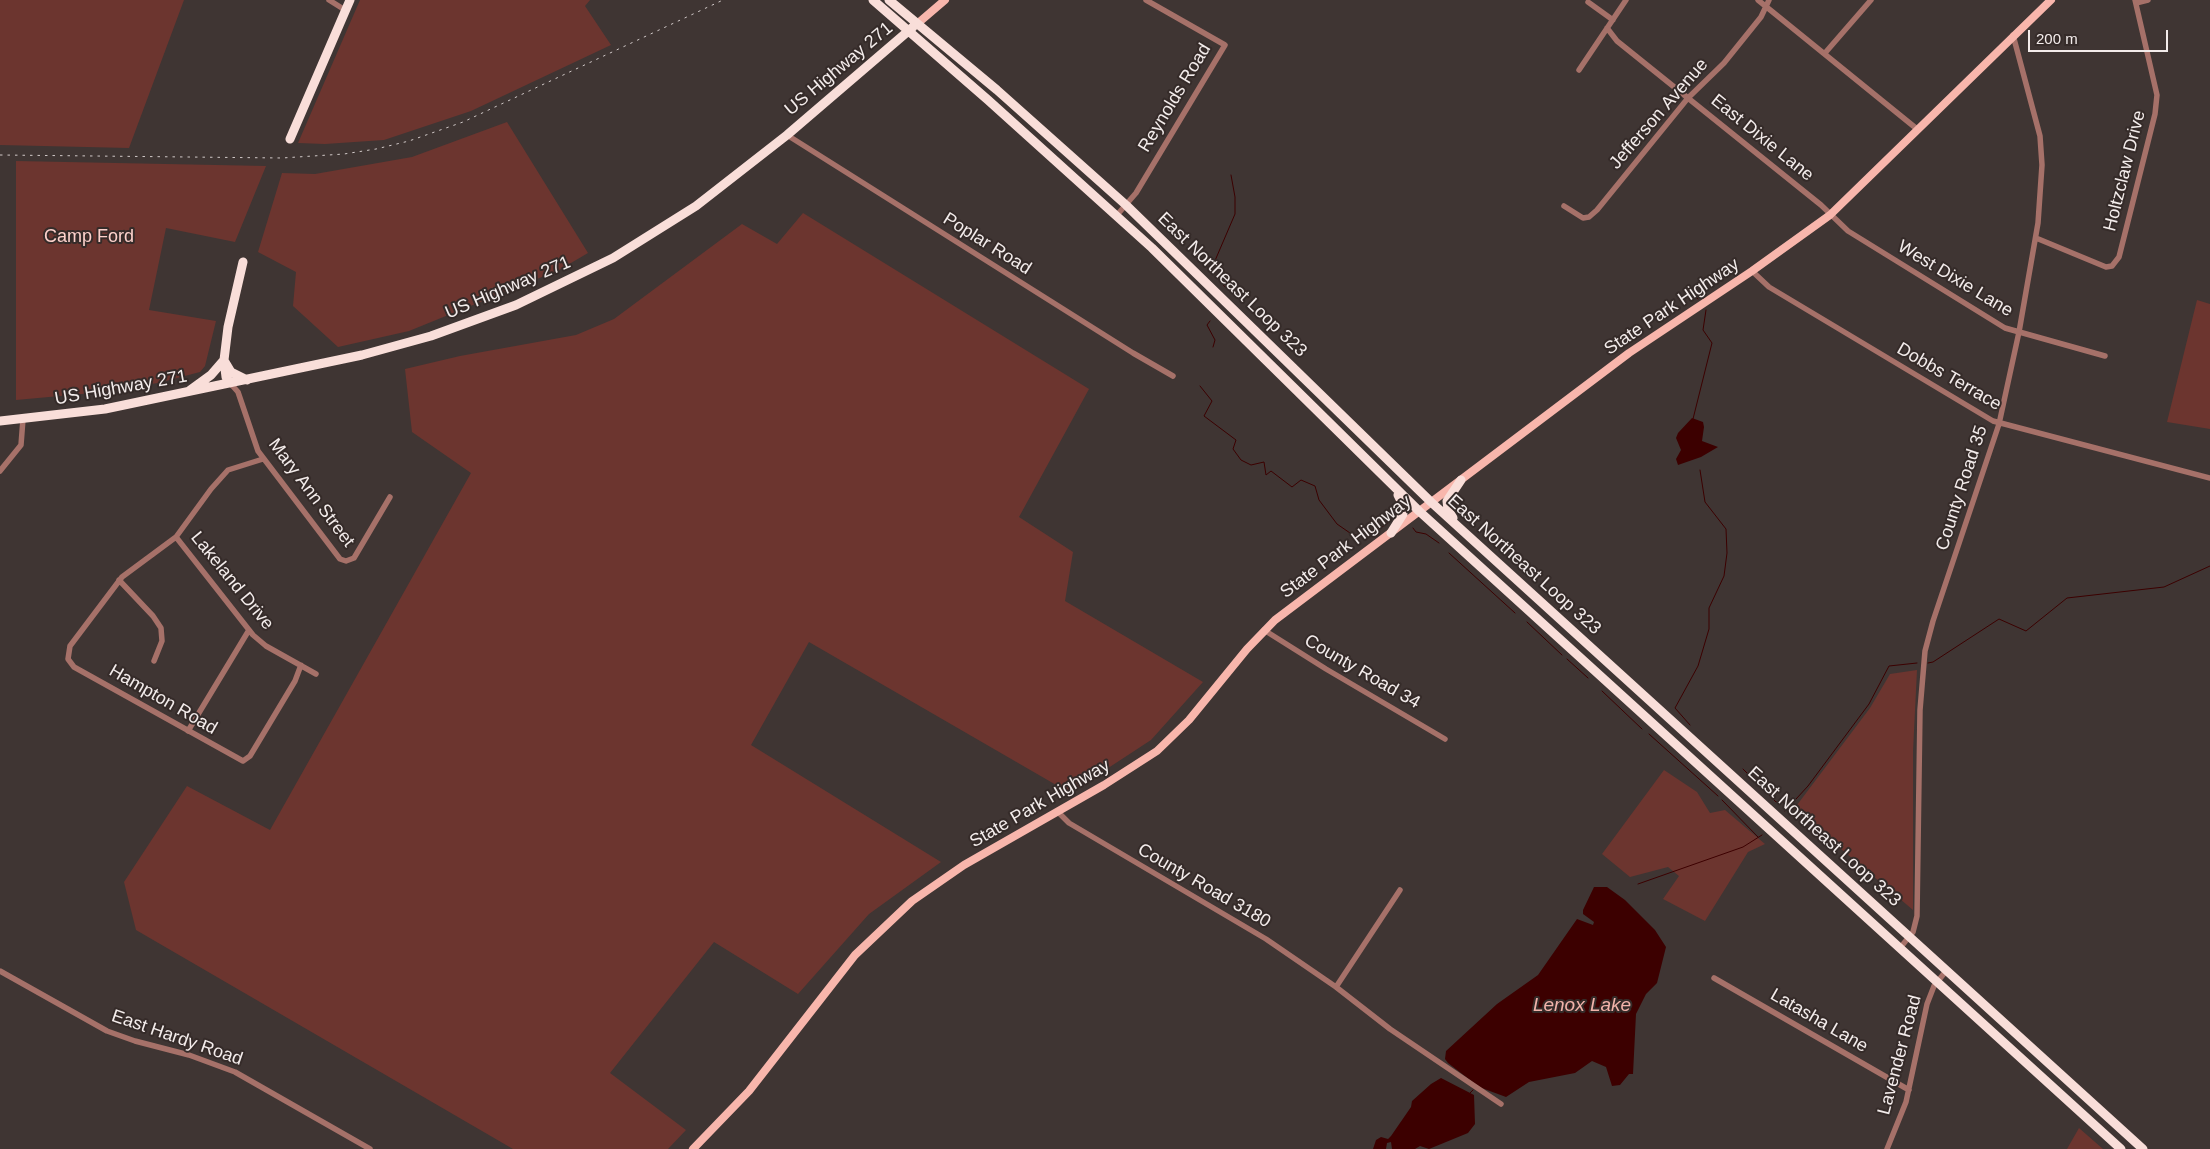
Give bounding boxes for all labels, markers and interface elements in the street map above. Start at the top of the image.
street label: US Highway 271 [781,18,897,120]
scale bar [2030,20,2170,52]
text: 200 m [2036,30,2078,47]
street label: Reynolds Road [1134,40,1216,156]
street label: Jefferson Avenue [1605,54,1713,174]
street label: East Dixie Lane [1706,90,1818,186]
street label: Holtzclaw Drive [2100,108,2150,234]
street label: Poplar Road [939,208,1035,280]
street label: East Northeast Loop 323 [1153,208,1311,362]
park label: Camp Ford [44,226,134,248]
street label: West Dixie Lane [1893,236,2017,322]
street label: US Highway 271 [442,252,574,324]
street label: State Park Highway [1600,254,1744,360]
street label: Dobbs Terrace [1893,338,2005,416]
street label: US Highway 271 [53,366,189,410]
street label: County Road 35 [1932,423,1992,553]
street label: Mary Ann Street [263,435,359,551]
street label: East Northeast Loop 323 [1443,490,1605,640]
street label: State Park Highway [1276,491,1416,603]
street label: Lakeland Drive [186,528,278,634]
street label: County Road 34 [1300,630,1424,714]
street label: Hampton Road [105,660,221,740]
street label: State Park Highway [966,755,1114,853]
street label: East Northeast Loop 323 [1743,762,1905,912]
street label: County Road 3180 [1134,839,1274,933]
street label: Latasha Lane [1766,984,1872,1058]
street label: Lavender Road [1874,993,1926,1117]
water label: Lenox Lake [1533,995,1631,1017]
street label: East Hardy Road [109,1005,245,1071]

